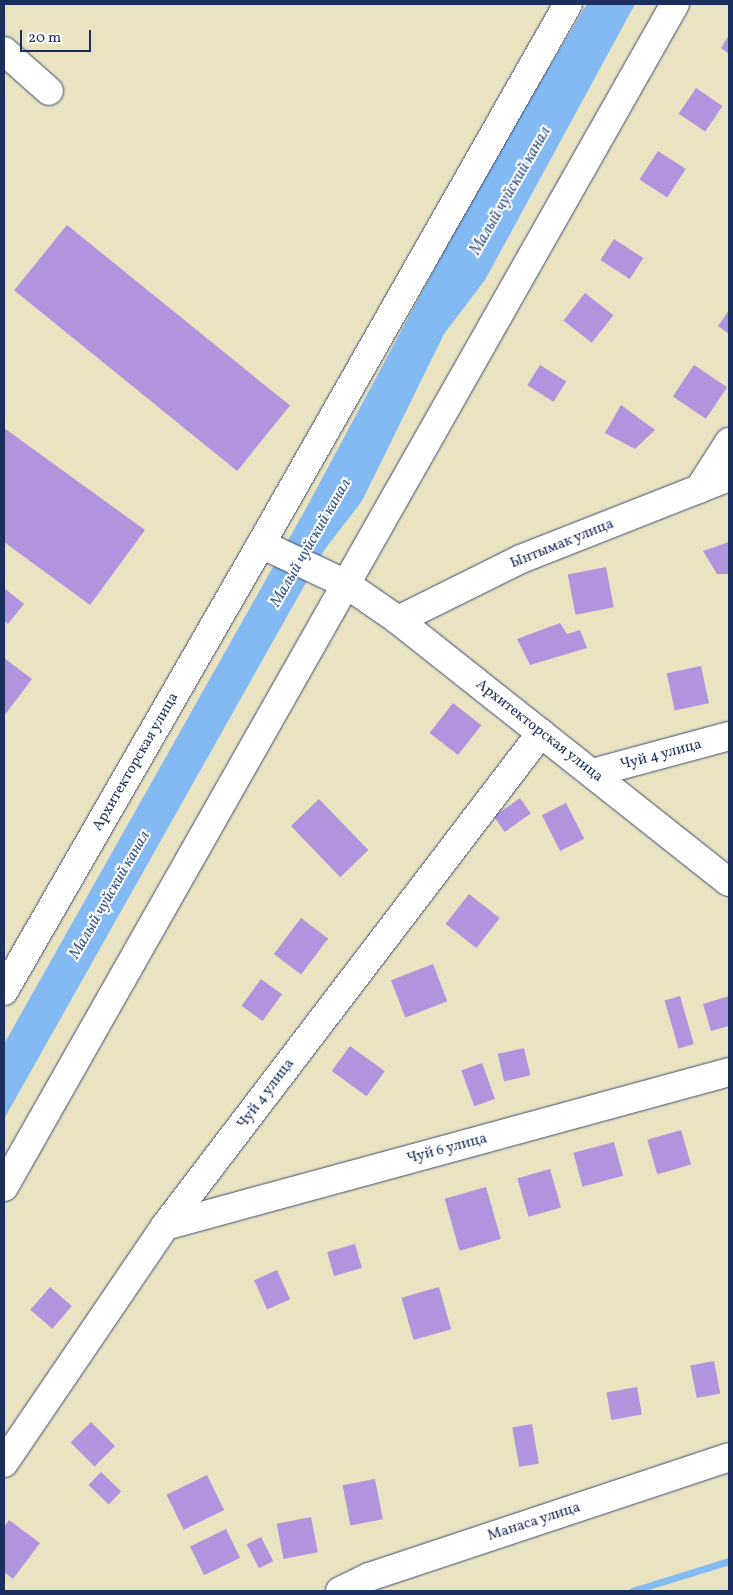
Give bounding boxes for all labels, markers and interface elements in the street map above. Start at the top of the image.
scale bar [22,20,94,52]
text: 20 m [28,28,61,49]
water label: Малый чуйский канал [466,123,556,259]
water label: Малый чуйский канал [266,475,356,611]
street label: Ынтымак улица [507,515,617,573]
street label: Архитекторская улица [472,676,606,786]
street label: Архитекторская улица [89,689,183,835]
street label: Чуй 4 улица [618,735,704,775]
water label: Малый чуйский канал [65,827,155,963]
street label: Чуй 4 улица [234,1055,298,1133]
street label: Чуй 6 улица [405,1130,489,1168]
street label: Манаса улица [485,1498,583,1546]

